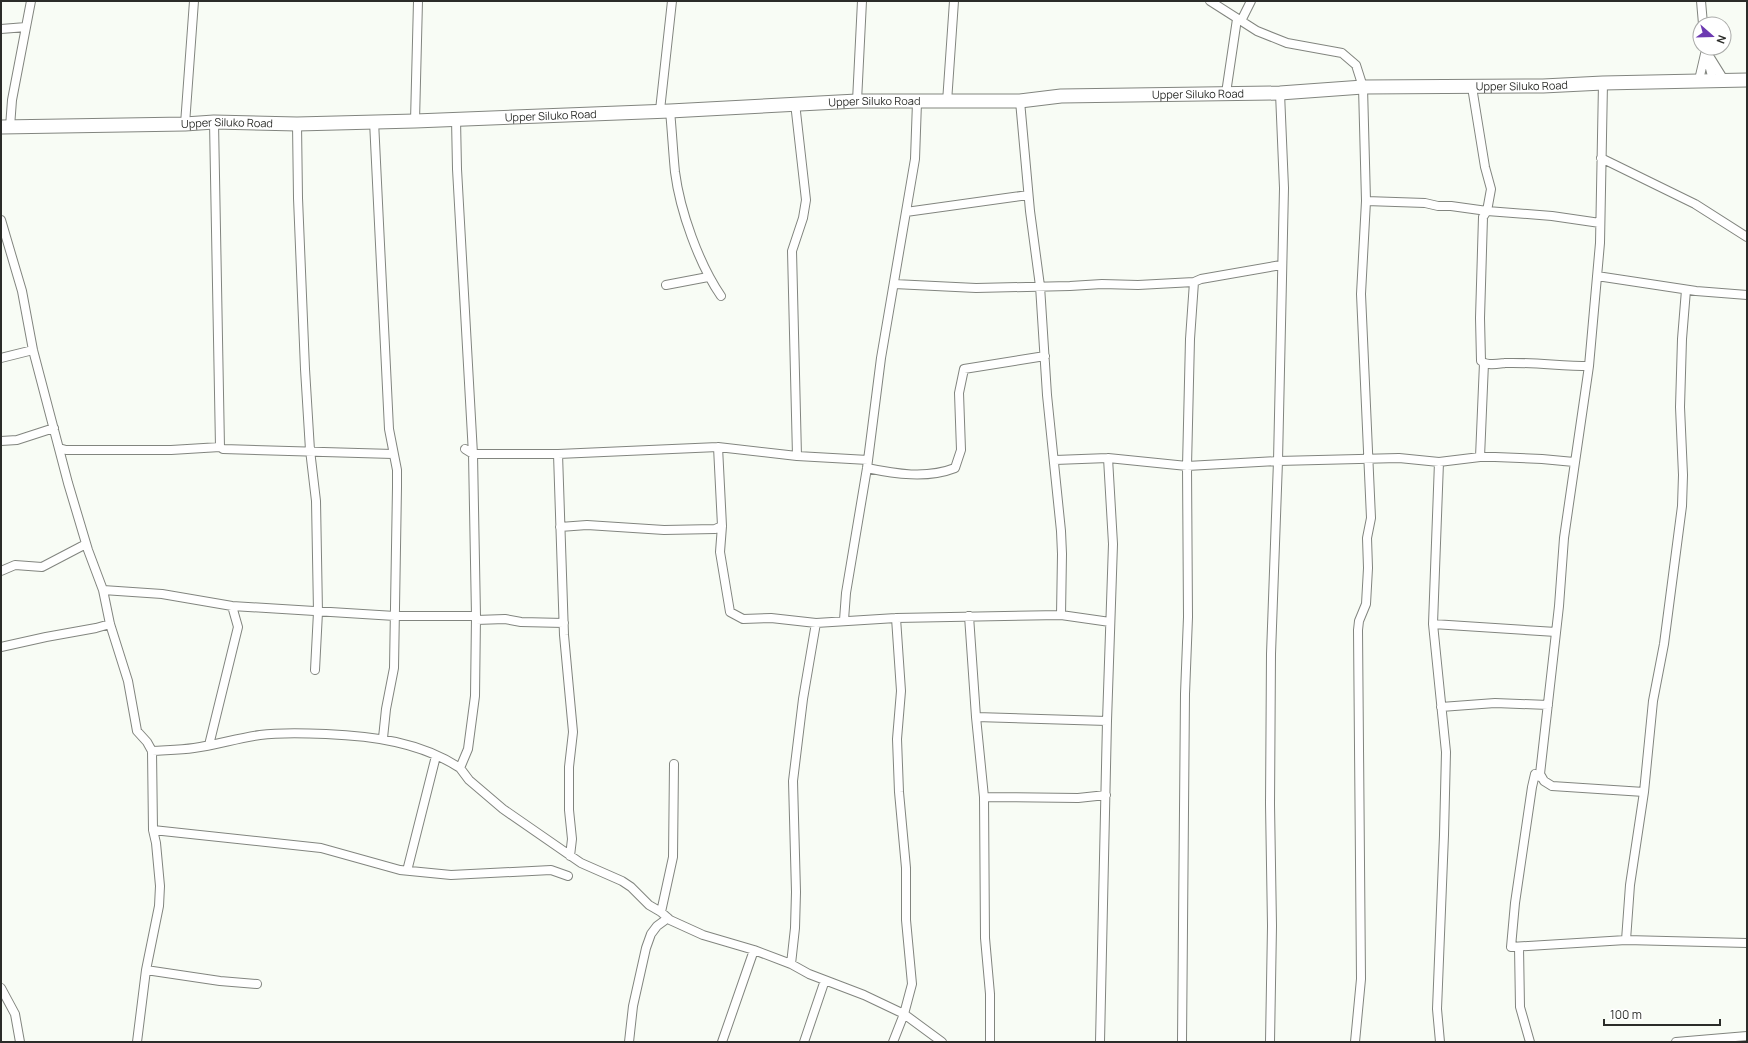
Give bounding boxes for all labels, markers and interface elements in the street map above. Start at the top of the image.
north arrow [1692,16,1732,56]
text: N [1713,33,1730,46]
street label: Upper Siluko Road [1476,77,1568,93]
street label: Upper Siluko Road [1152,85,1244,102]
street label: Upper Siluko Road [828,93,920,110]
street label: Upper Siluko Road [504,106,597,124]
street label: Upper Siluko Road [181,114,273,131]
scale bar [1604,1001,1720,1027]
text: 100 m [1610,1006,1642,1023]

